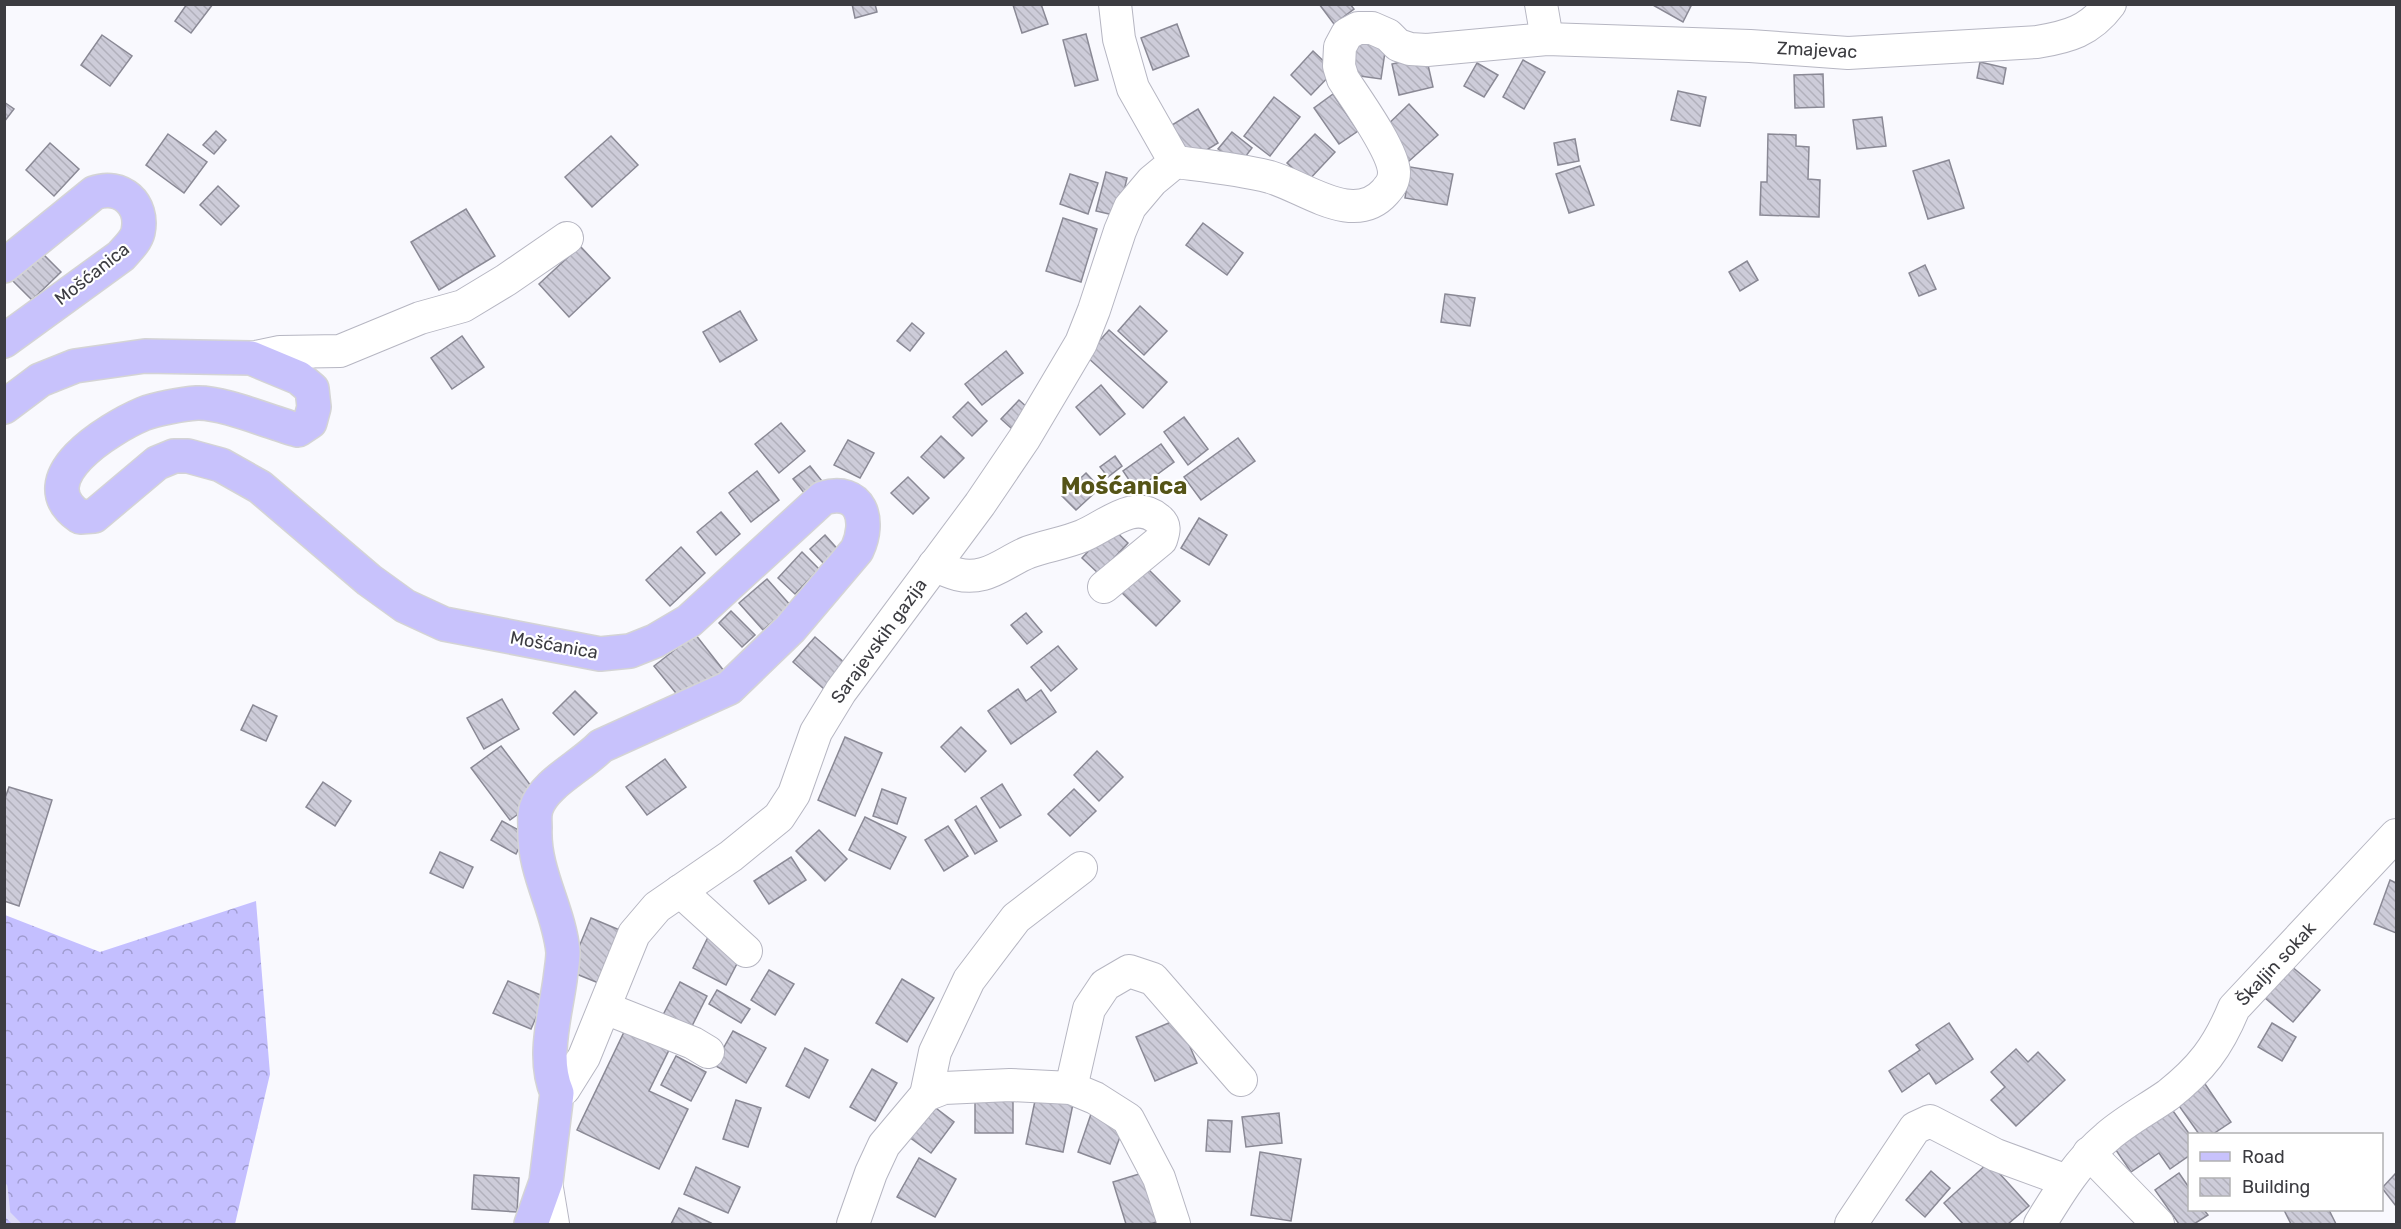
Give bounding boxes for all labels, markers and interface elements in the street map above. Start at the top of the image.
street label: Zmajevac [1776,37,1858,63]
street label: Mošćanica [50,238,134,310]
district label: Mošćanica [1061,472,1187,500]
street label: Sarajevskih gazija [826,574,932,708]
street label: Mošćanica [508,626,600,664]
street label: Škaljin sokak [2232,917,2321,1011]
legend [2188,1133,2383,1211]
text: Road [2242,1146,2285,1168]
text: Building [2242,1176,2310,1198]

